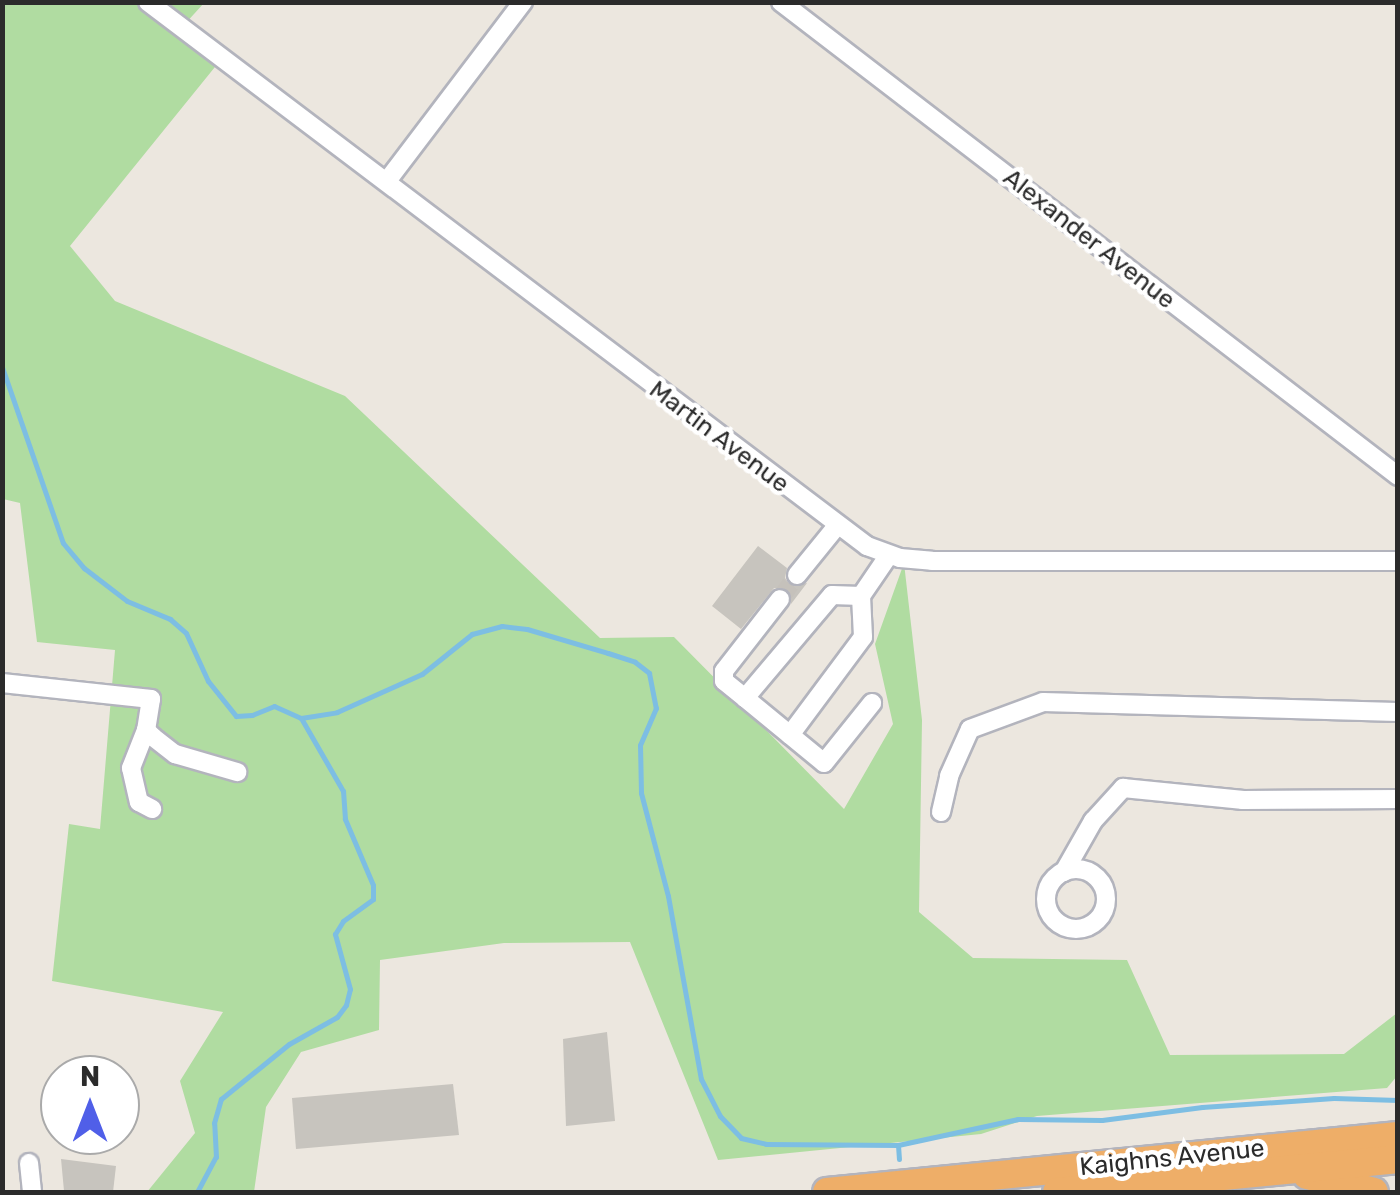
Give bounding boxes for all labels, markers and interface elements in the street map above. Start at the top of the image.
street label: Alexander Avenue [997,162,1181,316]
street label: Martin Avenue [643,375,795,499]
north arrow [40,1055,140,1155]
text: N [80,1060,100,1093]
street label: Kaighns Avenue [1078,1133,1266,1183]

